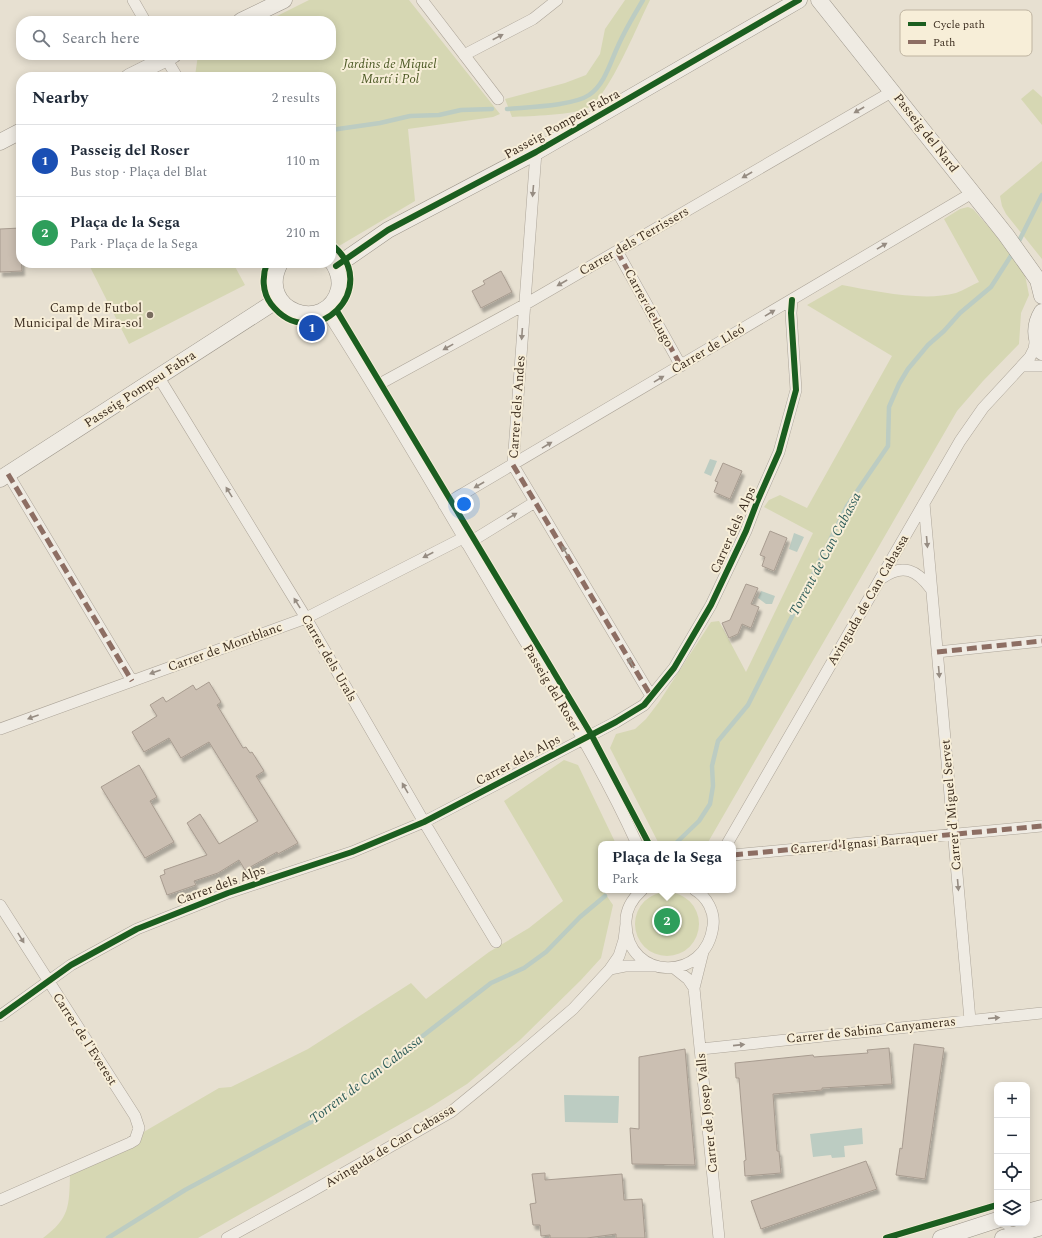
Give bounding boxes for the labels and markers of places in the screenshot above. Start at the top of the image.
place label: Camp de Futbol Municipal de Mira-sol [14,298,142,333]
marker: Camp de Futbol Municipal de Mira-sol [145,310,155,320]
pin: 1 [299,313,325,343]
pin: 2 [654,906,680,936]

